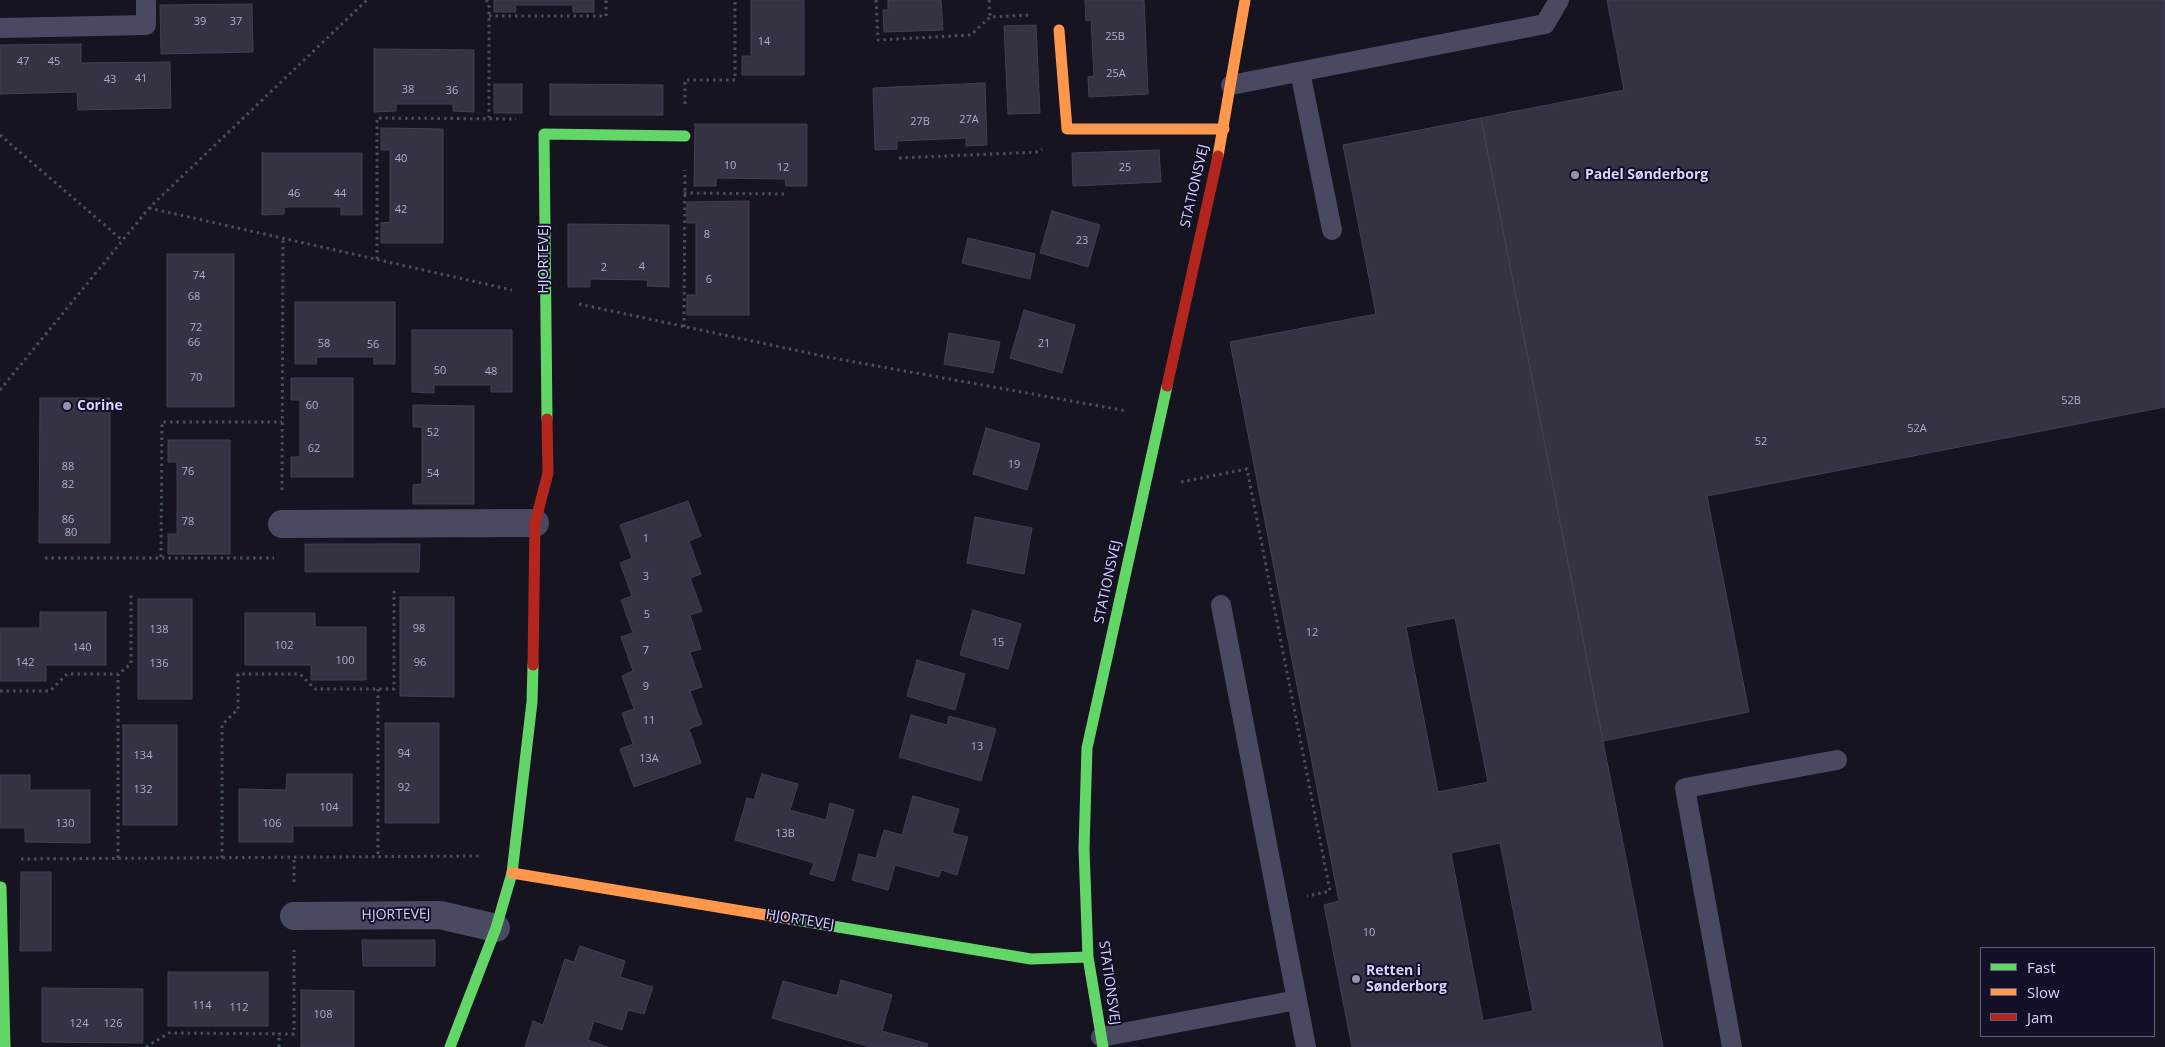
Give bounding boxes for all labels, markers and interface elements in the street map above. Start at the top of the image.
house number: 39 [194,15,206,29]
house number: 37 [230,15,242,29]
house number: 25B [1105,30,1125,44]
house number: 14 [758,35,770,49]
house number: 47 [17,55,29,69]
house number: 45 [48,55,60,69]
house number: 25A [1106,67,1126,81]
house number: 41 [135,72,147,86]
house number: 43 [104,73,116,87]
house number: 38 [402,83,414,97]
house number: 36 [446,84,458,98]
house number: 27A [959,113,979,127]
house number: 27B [910,115,930,129]
street label: STATIONSVEJ [1177,143,1213,229]
house number: 40 [395,152,407,166]
house number: 10 [724,159,736,173]
house number: 12 [777,161,789,175]
house number: 25 [1119,161,1131,175]
place label: Padel Sønderborg [1585,167,1708,183]
marker: Padel Sønderborg [1569,169,1581,181]
house number: 46 [288,187,300,201]
house number: 44 [334,187,346,201]
house number: 42 [395,203,407,217]
street label: HJORTEVEJ [536,225,552,293]
house number: 8 [704,228,710,242]
house number: 23 [1076,234,1088,248]
house number: 4 [639,260,645,274]
house number: 2 [601,261,607,275]
house number: 74 [193,269,205,283]
house number: 6 [706,273,712,287]
house number: 68 [188,290,200,304]
house number: 72 [190,321,202,335]
house number: 66 [188,336,200,350]
house number: 58 [318,337,330,351]
house number: 21 [1038,337,1050,351]
house number: 56 [367,338,379,352]
house number: 50 [434,364,446,378]
house number: 48 [485,365,497,379]
house number: 70 [190,371,202,385]
house number: 52B [2061,394,2081,408]
place label: Corine [77,398,123,414]
house number: 60 [306,399,318,413]
marker: Corine [61,400,73,412]
house number: 52A [1907,422,1927,436]
house number: 52 [427,426,439,440]
house number: 52 [1755,435,1767,449]
house number: 62 [308,442,320,456]
house number: 19 [1008,458,1020,472]
house number: 88 [62,460,74,474]
house number: 76 [182,465,194,479]
house number: 54 [427,467,439,481]
house number: 82 [62,478,74,492]
house number: 86 [62,513,74,527]
house number: 78 [182,515,194,529]
house number: 80 [65,526,77,540]
house number: 1 [643,532,649,546]
street label: STATIONSVEJ [1091,539,1125,625]
house number: 3 [643,570,649,584]
house number: 5 [644,608,650,622]
house number: 98 [413,622,425,636]
house number: 138 [150,623,168,637]
house number: 12 [1306,626,1318,640]
house number: 15 [992,636,1004,650]
house number: 102 [275,639,293,653]
house number: 140 [73,641,91,655]
house number: 7 [643,644,649,658]
house number: 100 [336,654,354,668]
house number: 142 [16,656,34,670]
house number: 96 [414,656,426,670]
house number: 136 [150,657,168,671]
house number: 9 [643,680,649,694]
house number: 11 [643,714,655,728]
house number: 13 [971,740,983,754]
house number: 94 [398,747,410,761]
house number: 134 [134,749,152,763]
house number: 13A [639,752,659,766]
house number: 92 [398,781,410,795]
house number: 132 [134,783,152,797]
house number: 104 [320,801,338,815]
house number: 130 [56,817,74,831]
house number: 106 [263,817,281,831]
house number: 13B [775,827,795,841]
street label: HJORTEVEJ [361,906,431,924]
street label: HJORTEVEJ [765,906,835,934]
house number: 10 [1363,926,1375,940]
street label: STATIONSVEJ [1095,940,1123,1026]
legend [1980,947,2155,1037]
text: Fast [2027,957,2056,977]
place label: Retten i Sønderborg [1366,963,1447,996]
marker: Retten i Sønderborg [1350,973,1362,985]
text: Slow [2027,982,2060,1002]
house number: 114 [193,999,211,1013]
house number: 112 [230,1001,248,1015]
text: Jam [2027,1007,2053,1027]
house number: 108 [314,1008,332,1022]
house number: 124 [70,1017,88,1031]
house number: 126 [104,1017,122,1031]

